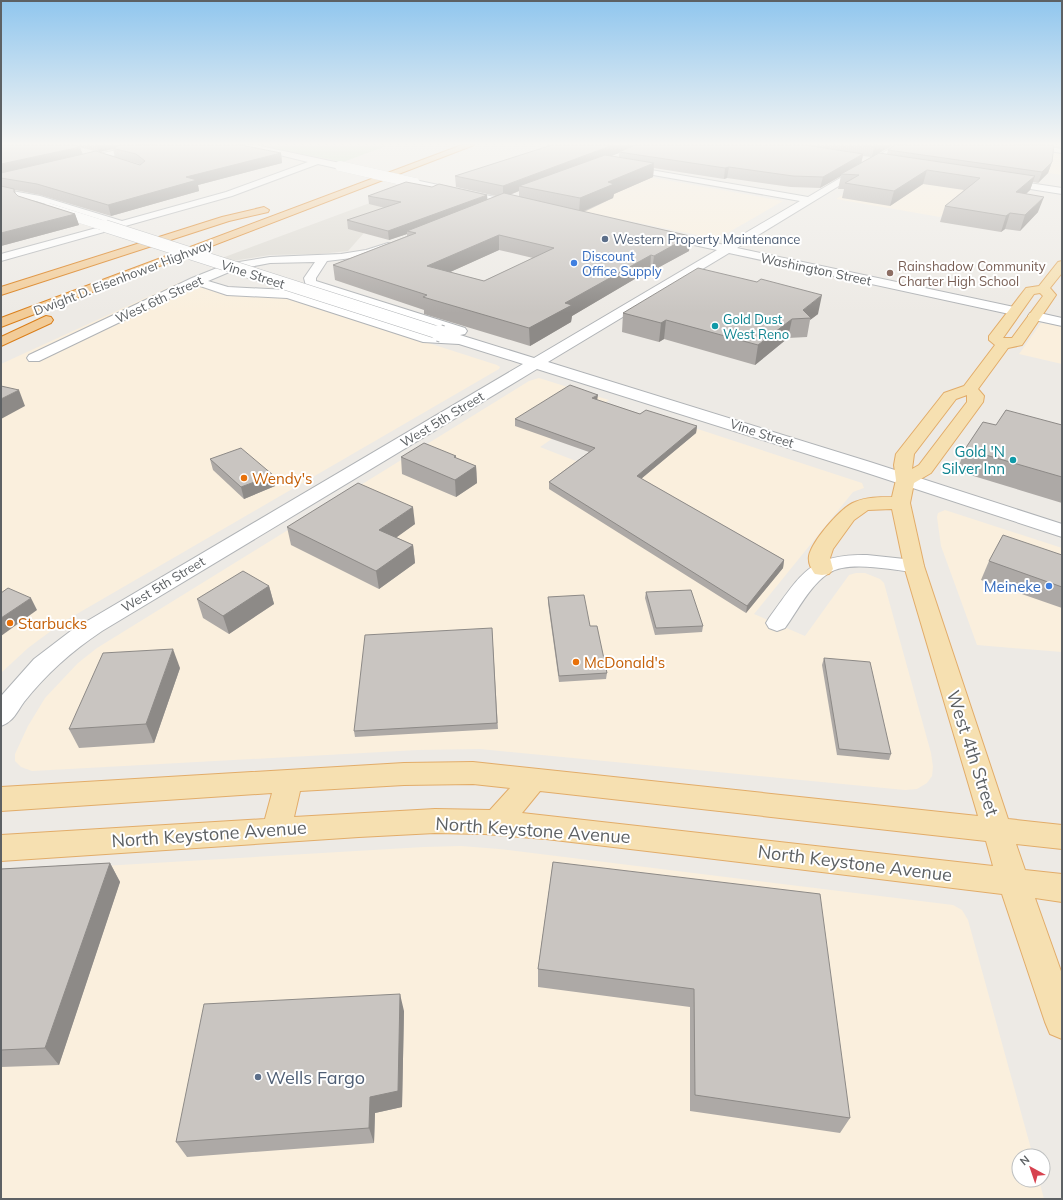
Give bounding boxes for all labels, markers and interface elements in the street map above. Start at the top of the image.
place label: Western Property Maintenance [613,231,800,247]
marker: Western Property Maintenance [600,234,610,244]
street label: Dwight D. Eisenhower Highway [31,235,215,319]
place label: Discount Office Supply [582,248,662,279]
street label: Washington Street [759,249,873,289]
street label: Vine Street [219,256,287,292]
marker: Discount Office Supply [569,258,579,268]
place label: Rainshadow Community Charter High School [898,258,1046,289]
marker: Rainshadow Community Charter High School [885,268,895,278]
street label: West 6th Street [113,272,206,326]
place label: Gold Dust West Reno [723,311,789,342]
marker: Gold Dust West Reno [710,321,720,331]
street label: West 5th Street [397,388,487,450]
street label: Vine Street [728,415,796,451]
place label: Gold 'N Silver Inn [942,442,1005,478]
marker: Gold 'N Silver Inn [1008,455,1018,465]
place label: Wendy's [252,469,312,488]
marker: Wendy's [239,473,249,483]
street label: West 5th Street [118,553,208,615]
place label: Meineke [984,577,1041,596]
marker: Meineke [1044,581,1054,591]
place label: Starbucks [18,614,87,633]
marker: Starbucks [5,618,15,628]
place label: McDonald's [584,653,665,672]
marker: McDonald's [571,657,581,667]
street label: West 4th Street [942,687,1004,819]
street label: North Keystone Avenue [435,812,631,848]
street label: North Keystone Avenue [111,816,307,852]
street label: North Keystone Avenue [757,840,953,886]
place label: Wells Fargo [266,1066,365,1089]
marker: Wells Fargo [253,1072,263,1082]
north arrow [1011,1148,1051,1188]
text: N [1017,1152,1032,1168]

